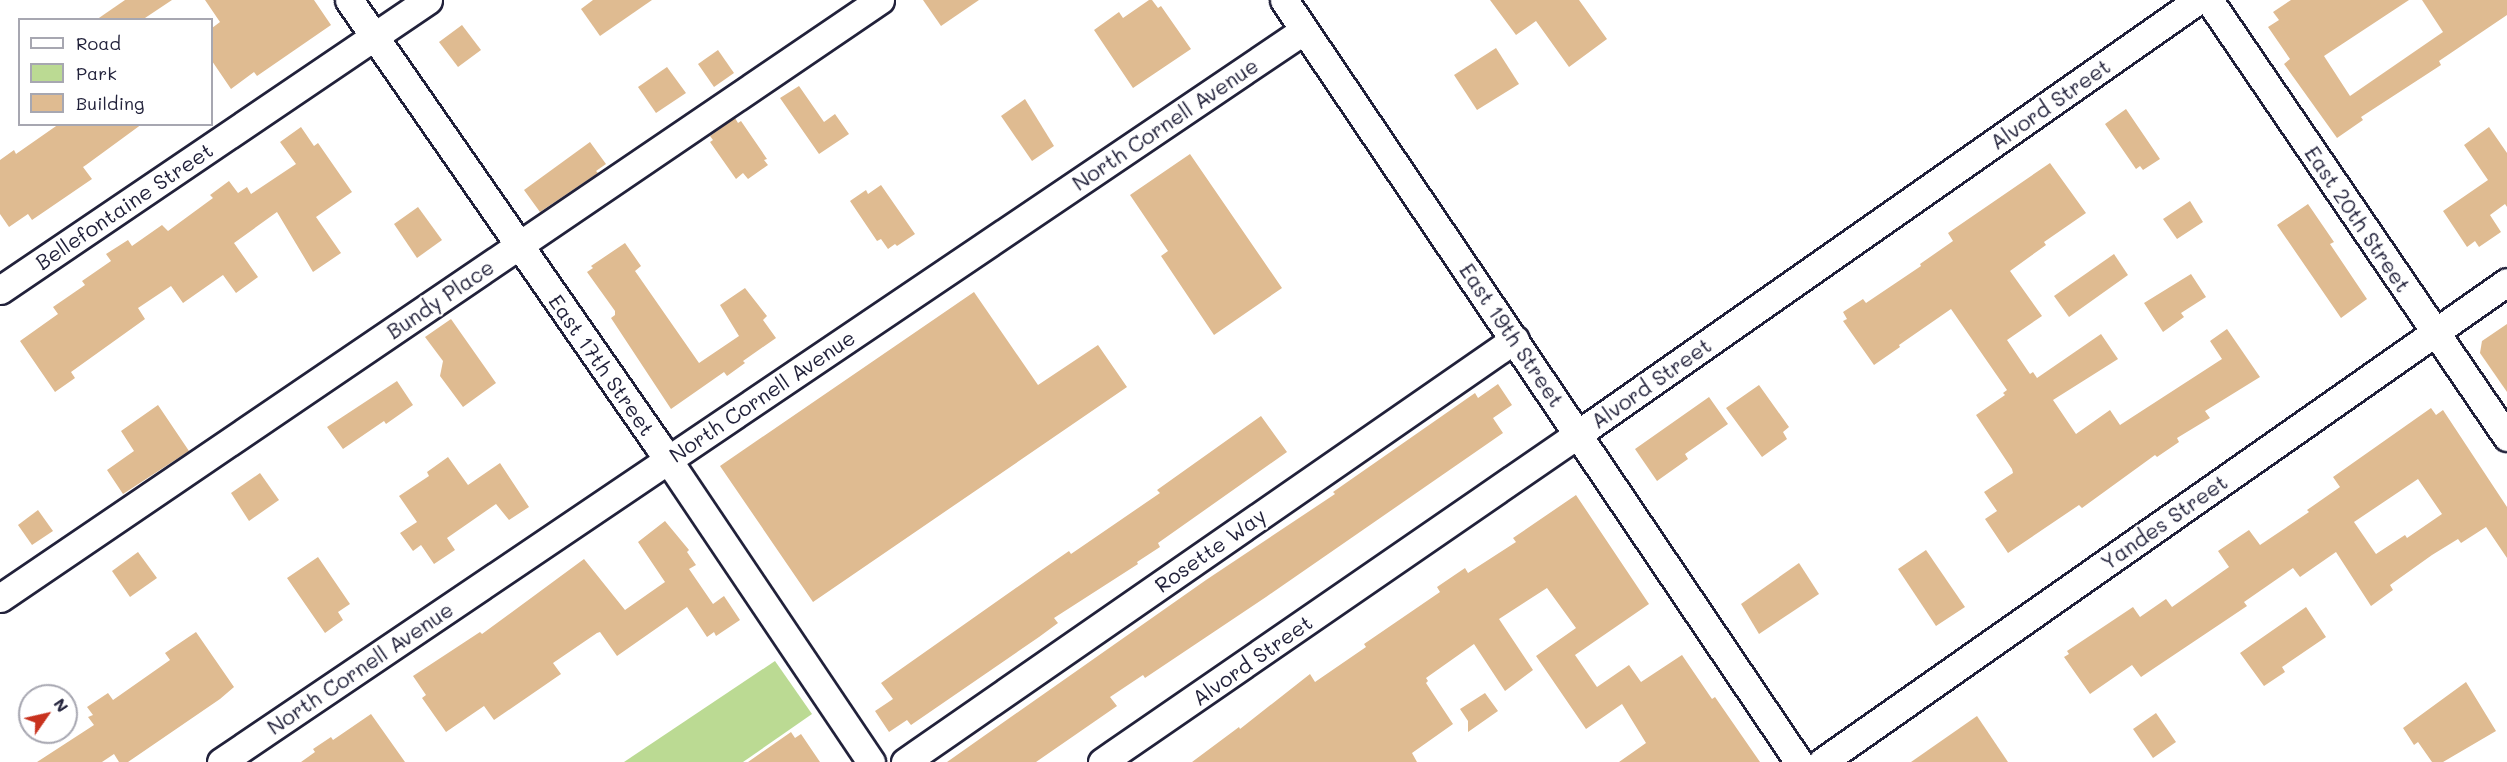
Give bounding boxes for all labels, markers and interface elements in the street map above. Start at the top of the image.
legend [18,18,213,126]
text: Road [76,31,121,55]
street label: North Cornell Avenue [1067,52,1263,196]
street label: Alvord Street [1985,53,2115,155]
text: Park [76,61,117,85]
text: Building [76,91,144,115]
street label: Bellefontaine Street [30,137,218,275]
street label: East 20th Street [2300,141,2416,297]
street label: Bundy Place [382,254,498,344]
street label: East 19th Street [1455,258,1569,412]
street label: East 17th Street [544,289,660,441]
street label: North Cornell Avenue [664,324,860,468]
street label: Alvord Street [1586,332,1716,434]
street label: Yandes Street [2096,469,2232,575]
street label: Rosette Way [1150,502,1270,598]
street label: North Cornell Avenue [262,596,458,740]
street label: Alvord Street [1187,609,1317,711]
north arrow [18,684,78,744]
text: N [50,694,74,716]

